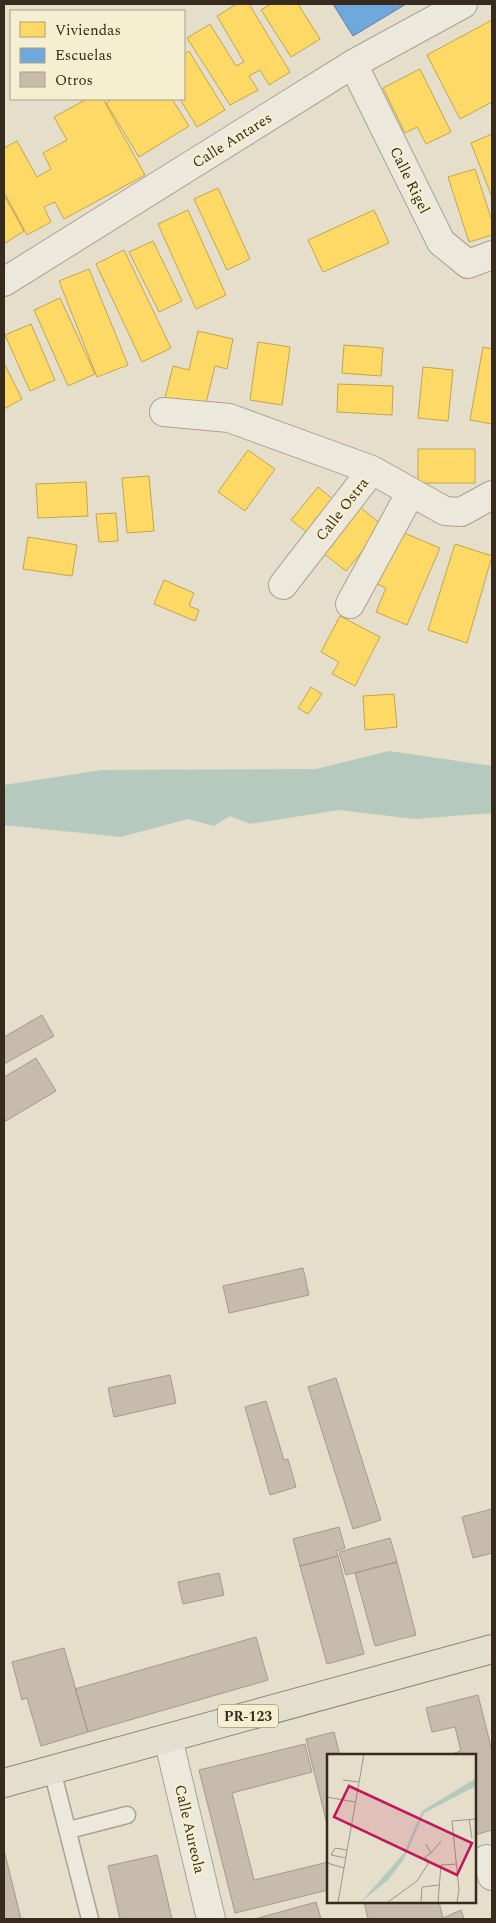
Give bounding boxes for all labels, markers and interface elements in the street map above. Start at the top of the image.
legend [10,10,185,100]
text: Viviendas [55,19,121,42]
text: Escuelas [55,44,112,67]
text: Otros [55,69,93,92]
street label: Calle Antares [188,107,277,174]
street label: Calle Rigel [383,143,436,218]
street label: Calle Ostra [310,472,375,546]
road number: PR-123 [218,1704,278,1728]
inset map [327,1754,476,1903]
street label: Calle Aureola [168,1782,211,1876]

